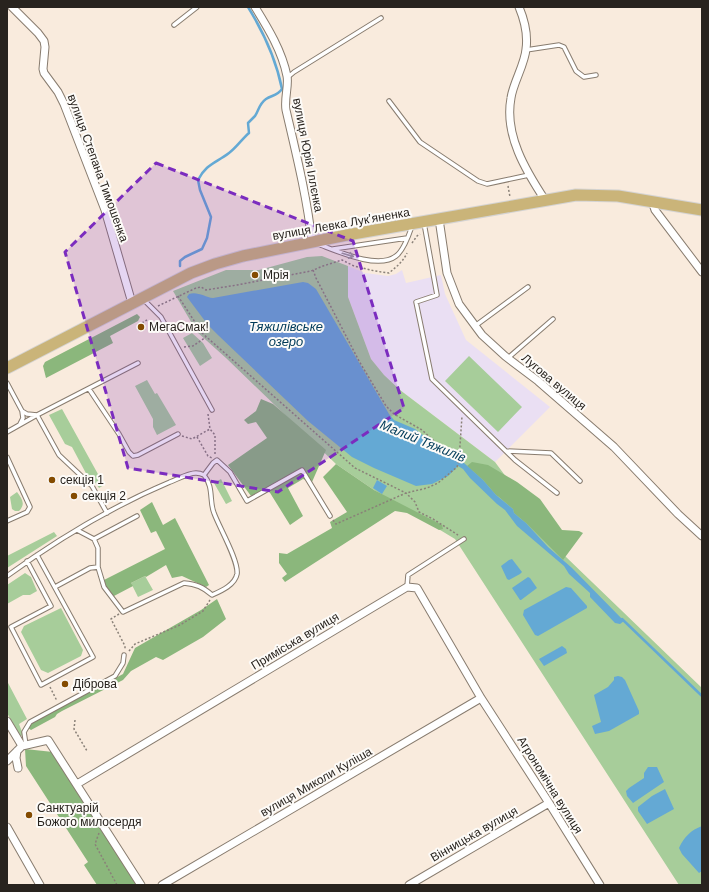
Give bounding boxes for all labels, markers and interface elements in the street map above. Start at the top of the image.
street label: вулиця Степана Тимошенка [65,92,131,244]
street label: вулиця Юрія Іллєнка [290,97,326,214]
street label: вулиця Левка Лукʼяненка [271,205,411,243]
one-way arrow [342,252,355,259]
place label: Мрія [263,268,289,282]
marker: Мрія [250,270,260,280]
water label: Тяжилівське озеро [249,319,323,349]
place label: МегаСмак! [149,320,209,334]
marker: МегаСмак! [136,322,146,332]
street label: Лугова вулиця [519,351,589,413]
water label: Малий Тяжилів [378,417,468,465]
place label: секція 1 [60,473,104,487]
marker: секція 1 [47,475,57,485]
place label: секція 2 [82,489,126,503]
marker: секція 2 [69,491,79,501]
street label: Приміська вулиця [249,609,341,673]
place label: Діброва [73,677,117,691]
marker: Діброва [60,679,70,689]
street label: Агрономічна вулиця [514,734,586,836]
street label: вулиця Миколи Куліша [258,744,375,820]
place label: Санктуарій Божого милосердя [37,801,142,829]
street label: Вінницька вулиця [428,803,520,865]
marker: Санктуарій Божого милосердя [24,810,34,820]

